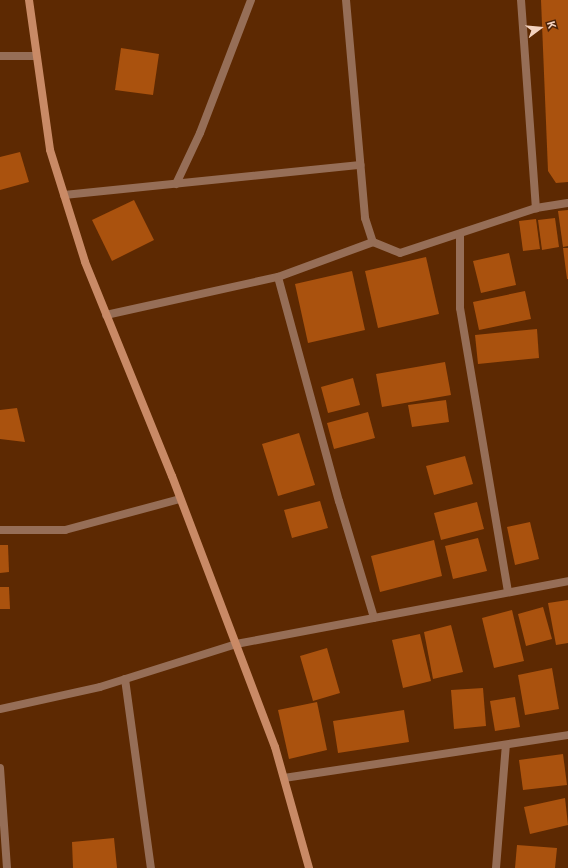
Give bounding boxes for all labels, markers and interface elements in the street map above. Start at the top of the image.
north arrow [520,8,560,48]
text: K [544,19,560,30]

